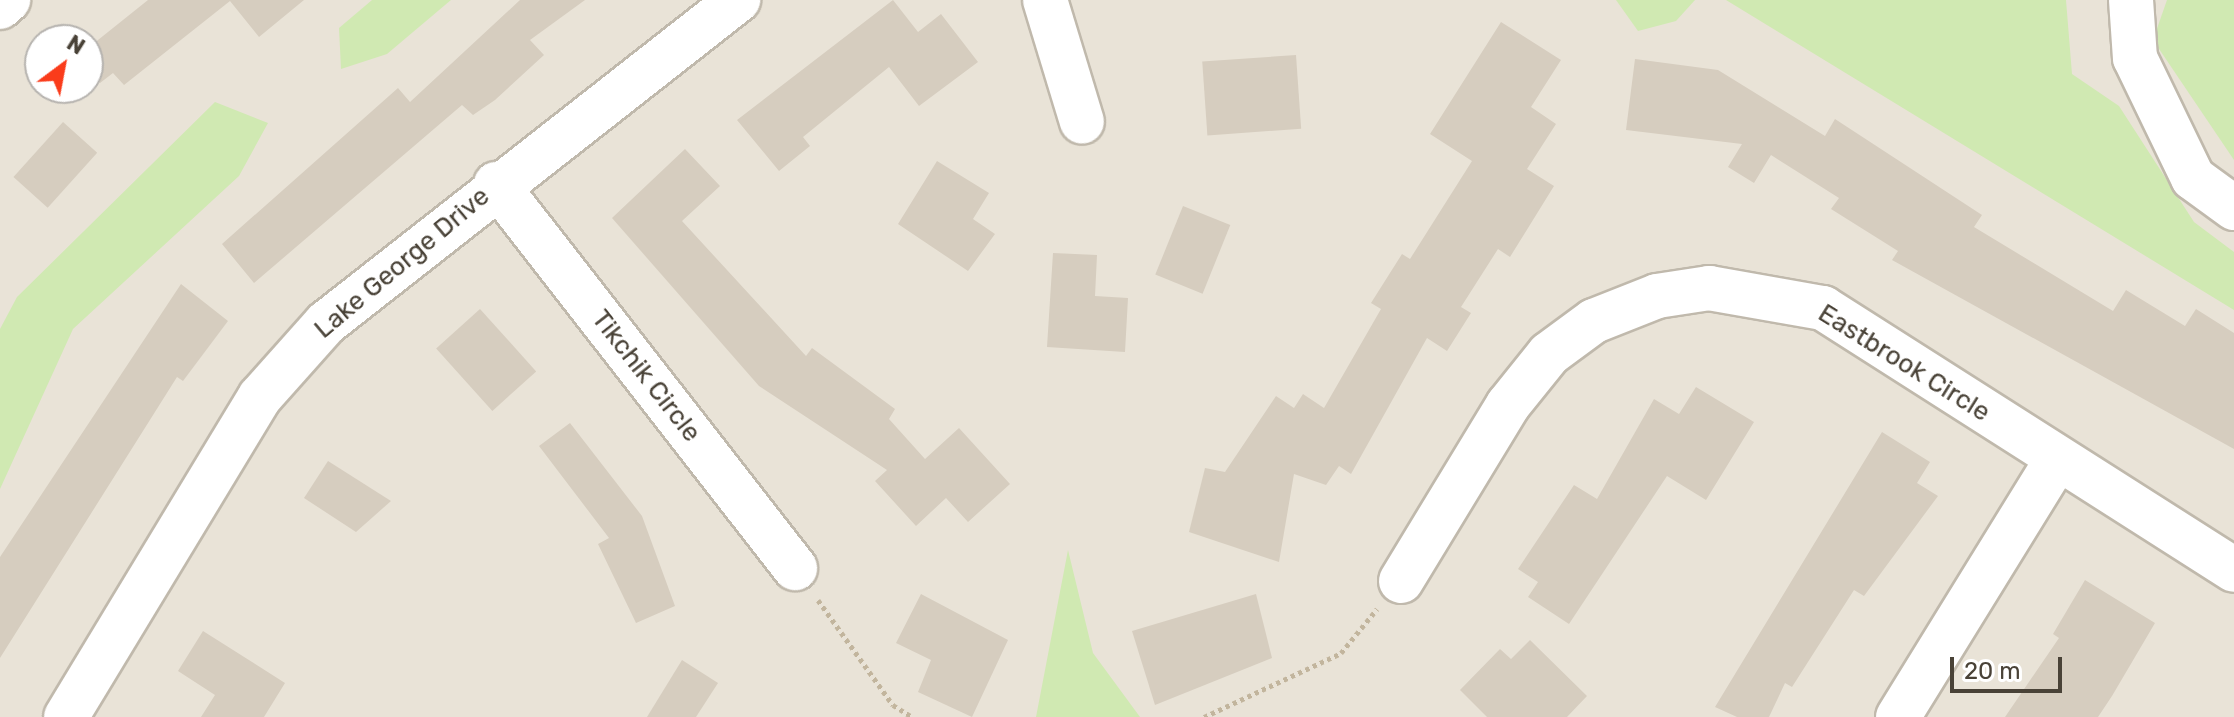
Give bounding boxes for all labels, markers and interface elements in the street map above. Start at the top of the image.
north arrow [24,24,104,104]
text: N [62,29,90,61]
street label: Lake George Drive [308,181,496,345]
street label: Eastbrook Circle [1812,298,1996,428]
street label: Tikchik Circle [585,304,707,448]
scale bar [1954,641,2066,691]
text: 20 m [1964,657,2021,685]

